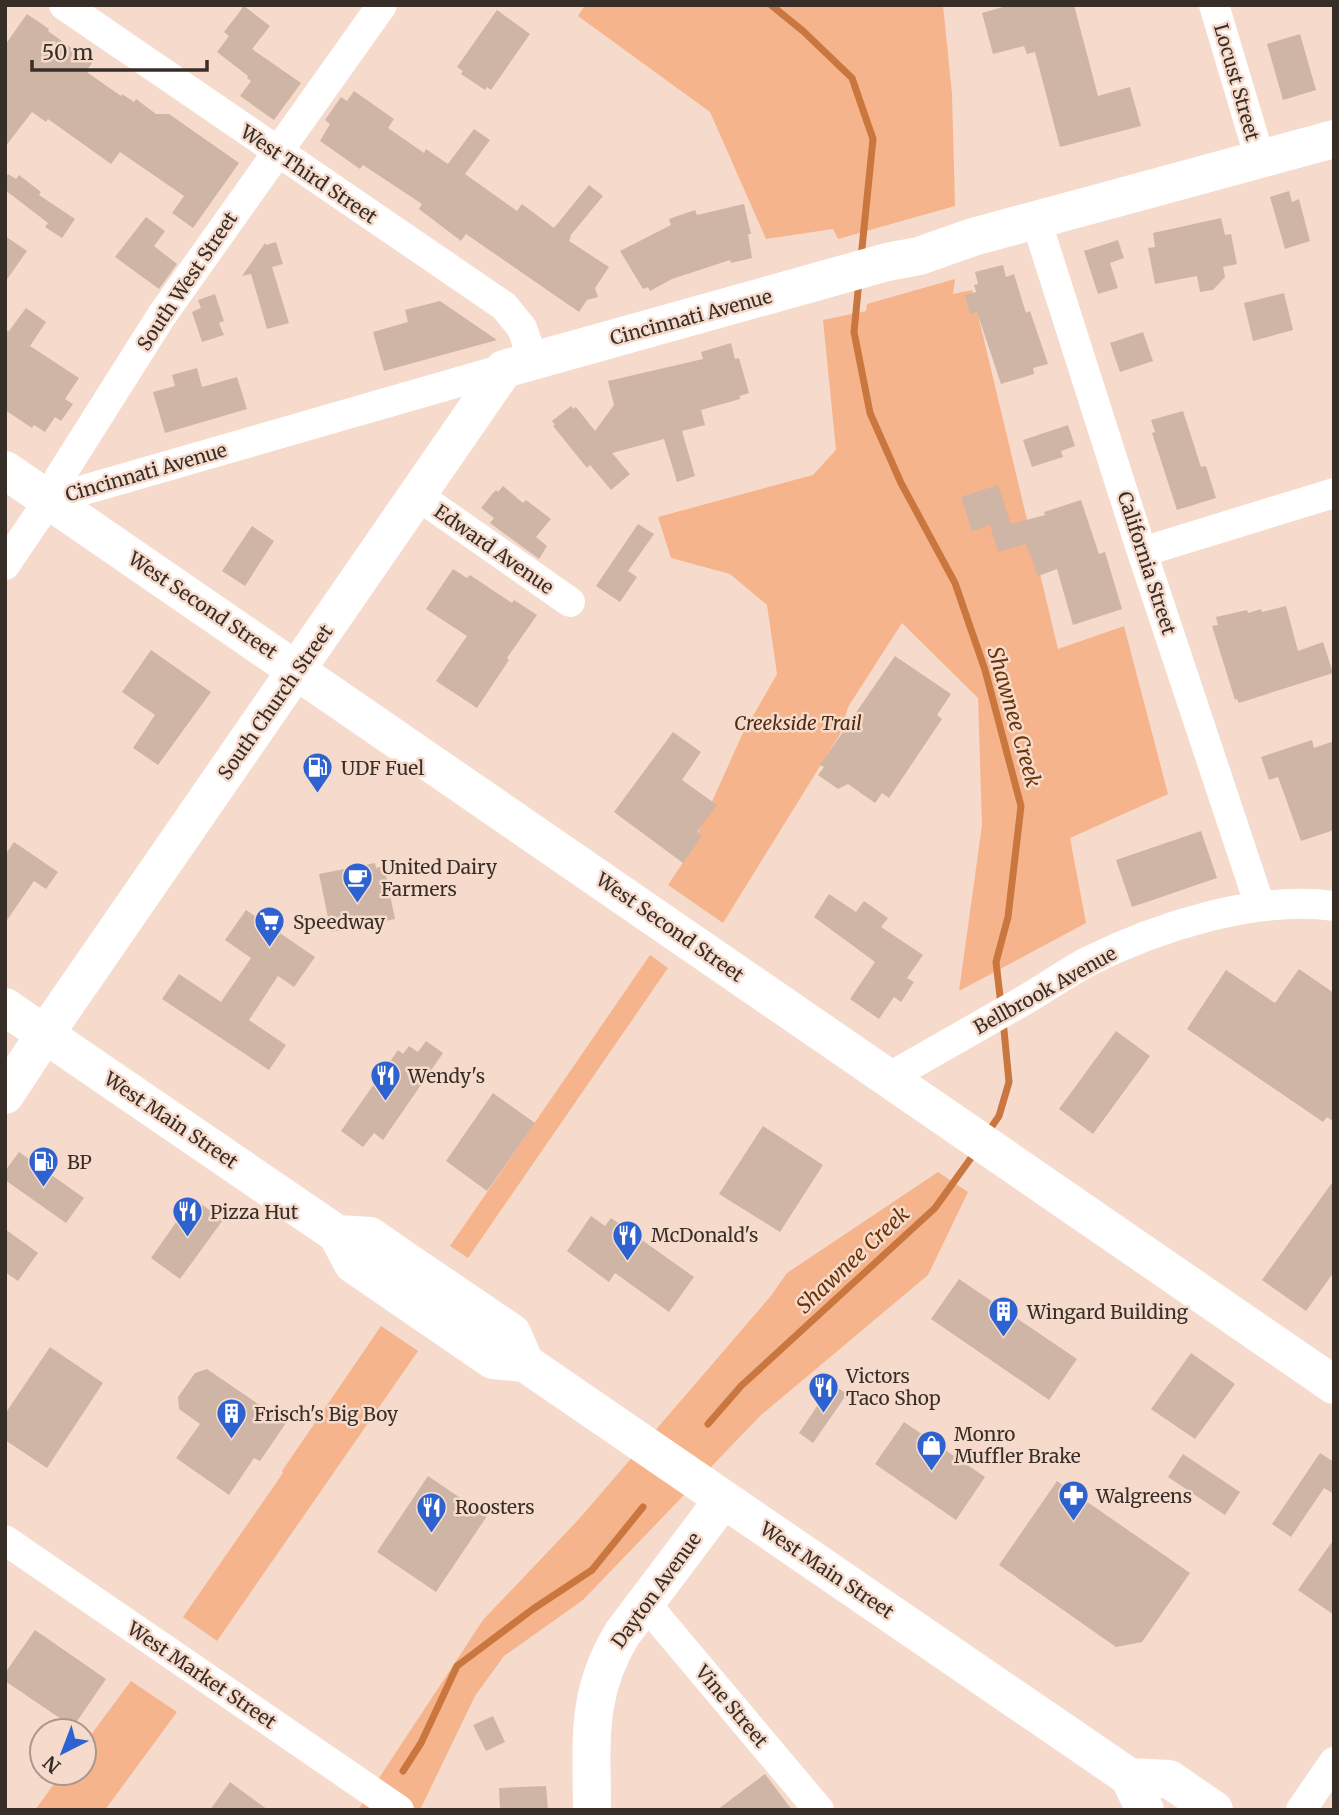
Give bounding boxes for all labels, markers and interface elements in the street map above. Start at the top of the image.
street label: Locust Street [1209,21,1265,144]
scale bar [32,28,206,72]
text: 50 m [42,39,93,66]
street label: West Third Street [235,119,382,229]
street label: South West Street [132,206,243,355]
street label: Cincinnati Avenue [607,284,775,350]
street label: Cincinnati Avenue [63,437,230,507]
street label: California Street [1113,488,1182,638]
street label: Edward Avenue [430,499,558,599]
street label: West Second Street [123,546,283,664]
street label: South Church Street [212,619,338,784]
water label: Shawnee Creek [982,644,1048,791]
park label: Creekside Trail [734,711,862,735]
fuel station icon: UDF Fuel [301,751,335,795]
place label: UDF Fuel [341,756,424,780]
place label: United Dairy Farmers [381,855,497,901]
cafe icon: United Dairy Farmers [341,861,375,905]
street label: West Second Street [591,867,749,987]
supermarket icon: Speedway [253,905,287,949]
place label: Speedway [293,910,385,934]
street label: Bellbrook Avenue [969,941,1121,1039]
restaurant icon: Wendy's [368,1059,402,1103]
place label: Wendy's [407,1064,485,1088]
street label: West Main Street [99,1066,243,1174]
fuel station icon: BP [27,1145,61,1189]
place label: BP [67,1150,92,1174]
restaurant icon: Pizza Hut [170,1195,204,1239]
place label: Pizza Hut [210,1200,299,1224]
water label: Shawnee Creek [791,1200,915,1319]
restaurant icon: McDonald's [611,1218,645,1262]
place label: McDonald's [651,1223,758,1247]
building icon: Wingard Building [987,1295,1021,1339]
place label: Wingard Building [1026,1300,1188,1324]
place label: Victors Taco Shop [845,1364,941,1410]
restaurant icon: Victors Taco Shop [806,1370,840,1414]
building icon: Frisch's Big Boy [214,1397,248,1441]
place label: Frisch's Big Boy [254,1402,398,1426]
place label: Monro Muffler Brake [954,1422,1081,1468]
shop icon: Monro Muffler Brake [914,1428,948,1472]
pharmacy icon: Walgreens [1056,1479,1090,1523]
place label: Walgreens [1095,1484,1192,1508]
restaurant icon: Roosters [415,1490,449,1534]
place label: Roosters [455,1495,535,1519]
street label: West Main Street [755,1516,899,1624]
street label: Dayton Avenue [606,1527,706,1653]
street label: West Market Street [122,1616,281,1734]
street label: Vine Street [690,1659,774,1752]
north arrow [28,1717,98,1787]
text: N [38,1751,65,1779]

